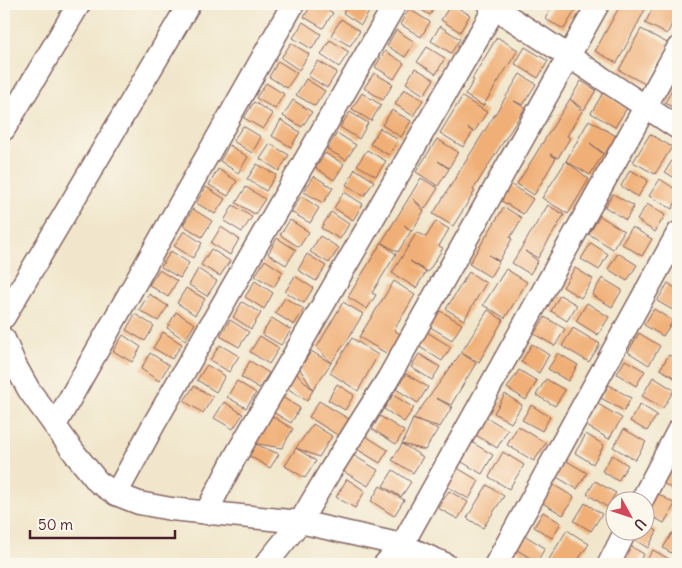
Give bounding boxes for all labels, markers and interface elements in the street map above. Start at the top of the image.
north arrow [604,490,654,540]
scale bar [30,508,175,540]
text: 50 m [38,515,73,534]
text: U [630,515,650,534]

